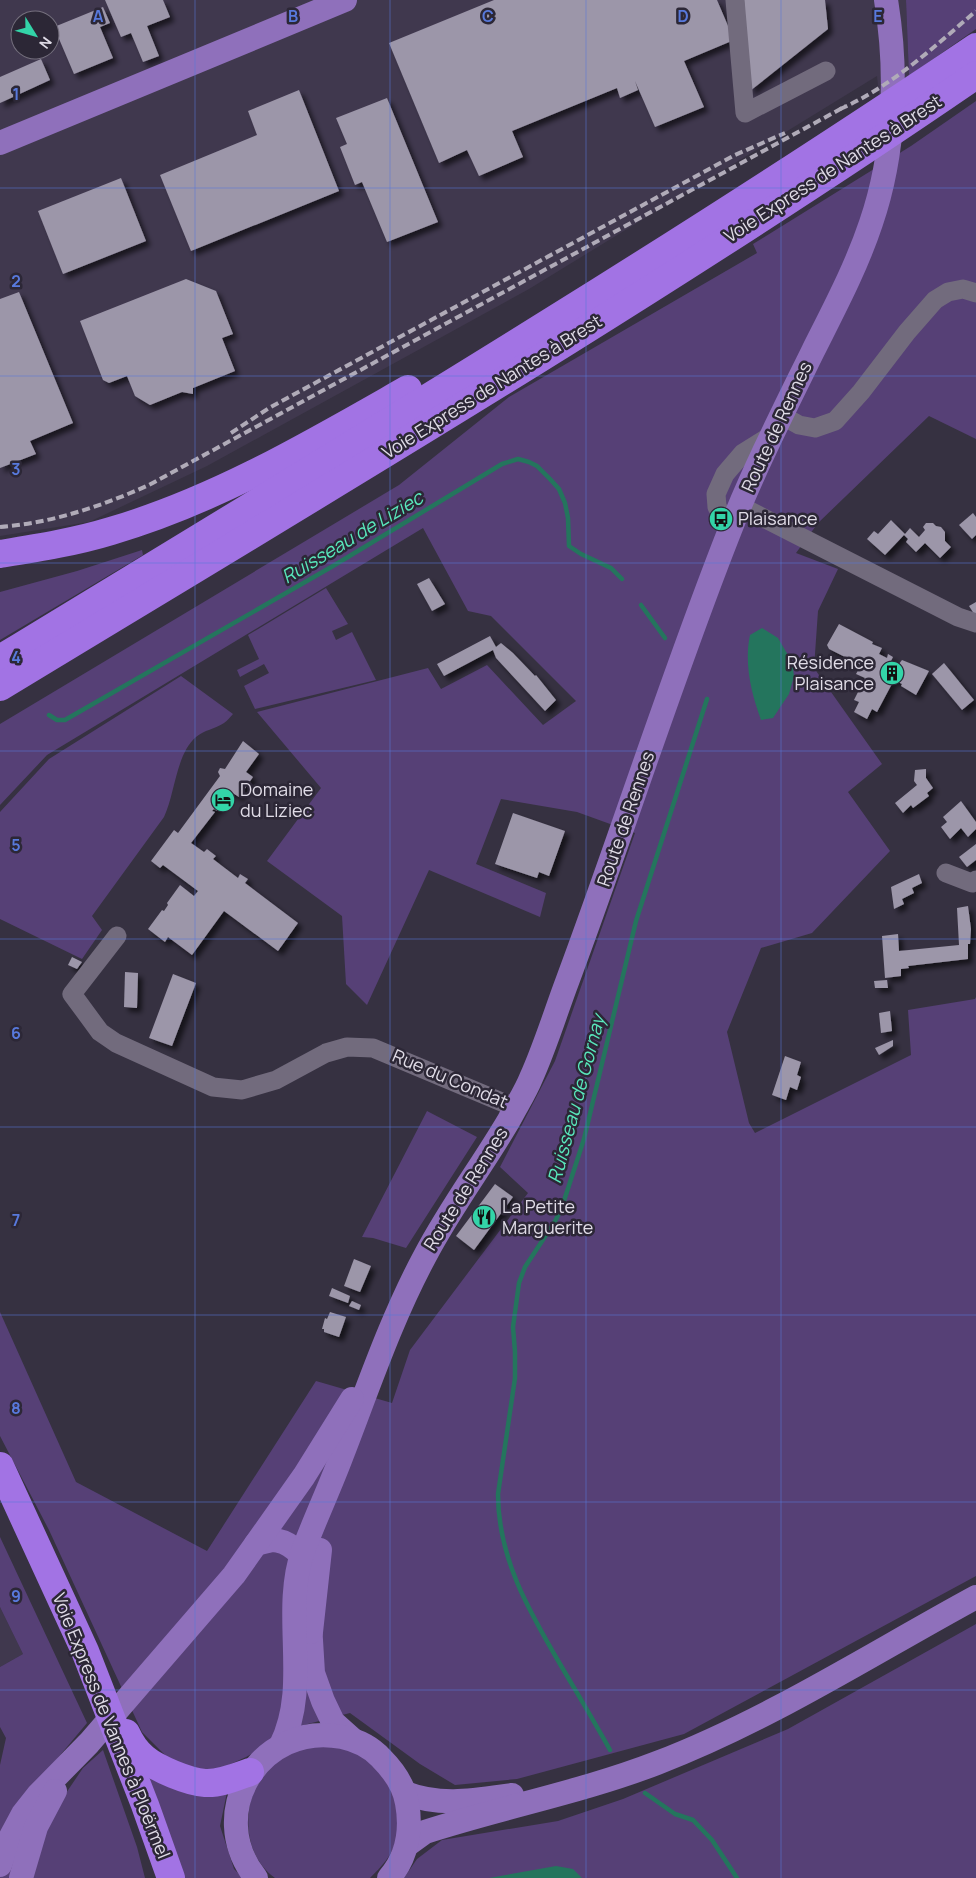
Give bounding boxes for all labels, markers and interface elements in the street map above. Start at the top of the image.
text: A [93,5,104,27]
text: B [288,5,298,27]
text: C [482,5,494,27]
text: D [677,5,689,27]
text: E [873,5,883,27]
north arrow [10,10,60,60]
text: N [35,33,56,53]
text: 1 [12,83,20,105]
street label: Voie Express de Nantes à Brest [719,89,946,248]
text: 2 [11,270,21,292]
street label: Voie Express de Nantes à Brest [377,308,606,464]
street label: Route de Rennes [735,357,817,496]
text: 3 [11,458,21,480]
water label: Ruisseau de Liziec [276,484,429,590]
bus stop icon: Plaisance [708,506,734,532]
place label: Plaisance [738,506,818,530]
text: 4 [11,646,21,668]
place label: Résidence Plaisance [787,650,874,695]
building icon: Résidence Plaisance [879,660,905,686]
street label: Route de Rennes [591,748,659,889]
place label: Domaine du Liziec [240,777,313,822]
hotel icon: Domaine du Liziec [210,787,236,813]
text: 5 [11,834,21,856]
water label: Ruisseau de Gornay [541,1009,612,1186]
text: 6 [11,1022,21,1044]
street label: Rue du Condat [389,1043,512,1113]
street label: Route de Rennes [418,1122,513,1255]
place label: La Petite Marguerite [502,1194,593,1239]
restaurant icon: La Petite Marguerite [471,1204,497,1230]
text: 7 [12,1209,20,1231]
text: 8 [11,1397,21,1419]
text: 9 [11,1585,21,1607]
street label: Voie Express de Vannes à Ploërmel [48,1589,176,1862]

